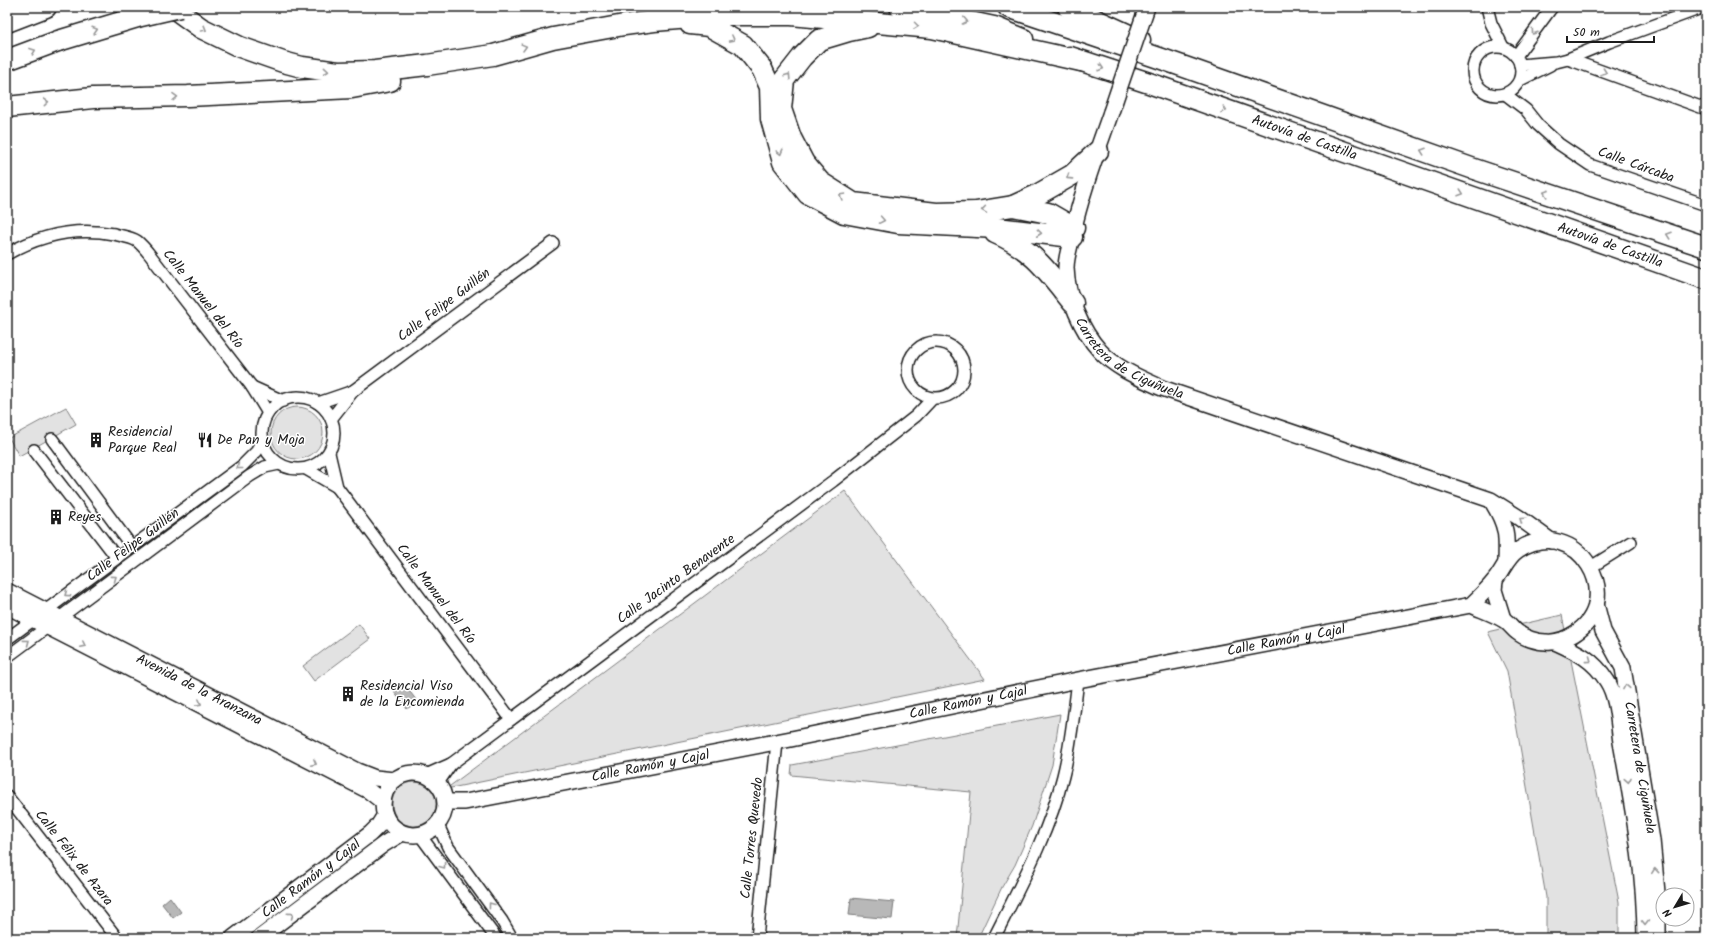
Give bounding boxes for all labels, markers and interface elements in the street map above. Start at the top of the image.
one-way arrow [962,16,969,24]
scale bar [1567,18,1654,44]
one-way arrow [913,22,919,31]
text: 50 m [1573,23,1600,42]
one-way arrow [200,24,207,31]
one-way arrow [92,26,99,34]
one-way arrow [1532,27,1539,34]
one-way arrow [727,34,735,41]
one-way arrow [520,43,527,52]
one-way arrow [29,47,36,55]
one-way arrow [1098,63,1105,72]
one-way arrow [323,66,329,75]
one-way arrow [1601,68,1608,76]
one-way arrow [783,74,790,81]
one-way arrow [172,92,178,101]
one-way arrow [43,98,49,107]
one-way arrow [1221,105,1228,113]
street label: Autovía de Castilla [1249,109,1360,166]
street label: Calle Cárcaba [1595,141,1677,189]
one-way arrow [1419,147,1426,156]
one-way arrow [775,148,784,155]
one-way arrow [1066,172,1073,179]
one-way arrow [1457,188,1464,196]
one-way arrow [1542,189,1549,198]
one-way arrow [839,194,846,201]
one-way arrow [981,206,987,214]
one-way arrow [879,215,885,223]
street label: Autovía de Castilla [1554,217,1666,274]
one-way arrow [1036,228,1042,237]
one-way arrow [1666,231,1673,239]
street label: Calle Manuel del Río [157,245,249,353]
street label: Calle Felipe Guillén [393,263,495,347]
street label: Carretera de Ciguñuela [1069,314,1187,406]
place label: Residencial Parque Real [108,421,177,459]
place label: De Pan y Moja [217,429,305,451]
building icon: Residencial Parque Real [87,431,105,449]
restaurant icon: De Pan y Moja [196,431,214,449]
one-way arrow [237,463,244,470]
street label: Calle Felipe Guillén [82,503,184,587]
place label: Reyes [68,506,101,528]
building icon: Reyes [47,508,65,526]
one-way arrow [1519,517,1526,525]
street label: Calle Jacinto Benavente [612,528,740,630]
street label: Calle Manuel del Río [391,539,481,649]
one-way arrow [109,576,116,583]
one-way arrow [64,589,71,597]
street label: Calle Ramón y Cajal [1225,618,1348,662]
one-way arrow [23,640,30,647]
one-way arrow [79,640,86,647]
street label: Avenida de la Aranzana [132,648,266,731]
one-way arrow [1585,655,1592,663]
place label: Residencial Viso de la Encomienda [360,675,465,713]
street label: Calle Ramón y Cajal [907,680,1030,725]
one-way arrow [1622,684,1631,691]
building icon: Residencial Viso de la Encomienda [339,685,357,703]
one-way arrow [195,699,202,706]
street label: Carretera de Ciguñuela [1618,700,1662,835]
street label: Calle Ramón y Cajal [590,744,712,788]
one-way arrow [310,758,318,766]
street label: Calle Torres Quevedo [735,776,769,900]
one-way arrow [1623,777,1632,783]
street label: Calle Félix de Azara [29,805,119,911]
street label: Calle Ramón y Cajal [257,833,366,924]
one-way arrow [439,862,446,869]
one-way arrow [1651,868,1660,874]
north arrow [1655,887,1695,927]
one-way arrow [489,903,496,910]
text: N [1659,904,1677,921]
one-way arrow [286,912,293,919]
one-way arrow [1641,920,1649,926]

